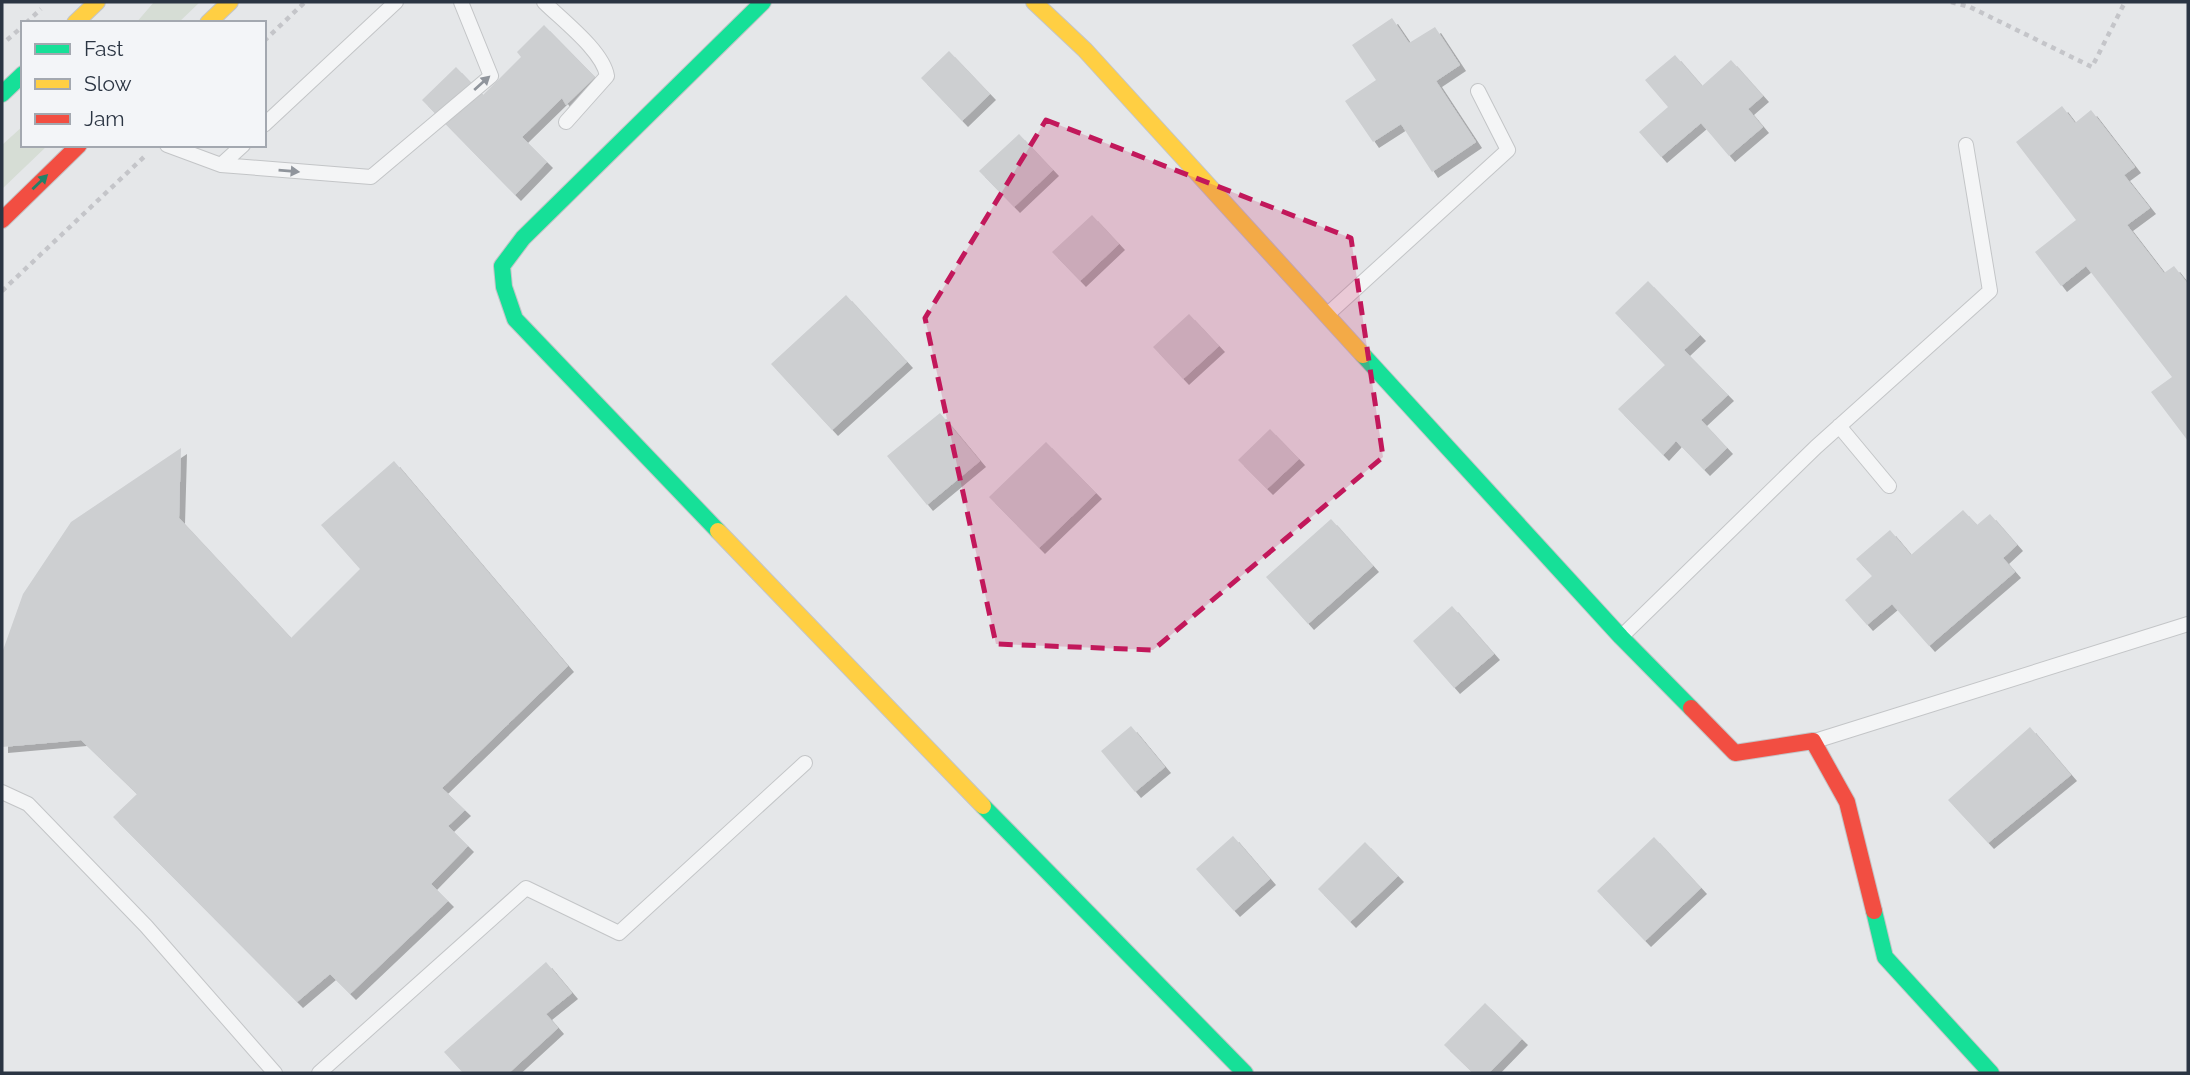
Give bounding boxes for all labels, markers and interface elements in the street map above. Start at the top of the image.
legend [21,21,266,147]
text: Fast [84,36,124,61]
text: Slow [84,71,132,96]
one-way arrow [473,76,491,91]
text: Jam [84,106,125,131]
one-way arrow [279,166,301,177]
one-way arrow [32,174,49,191]

